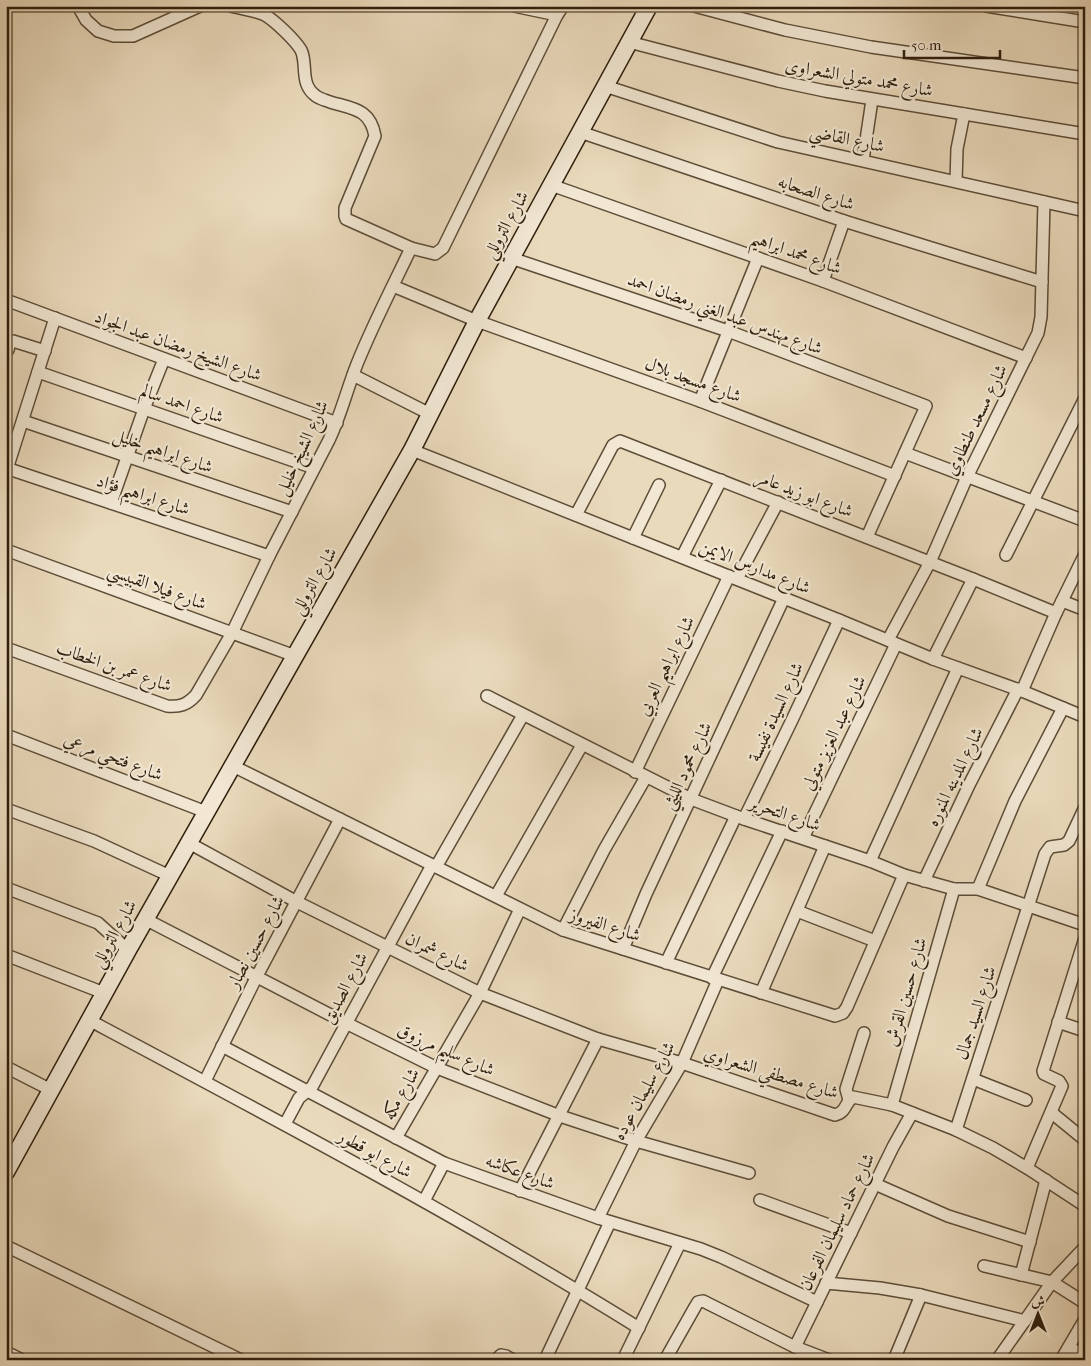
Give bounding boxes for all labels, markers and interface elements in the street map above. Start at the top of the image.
scale bar [904,28,1000,60]
text: 50 m [911,36,942,54]
street label: شارع محمد متولي الشعراوى [783,55,935,105]
street label: شارع القاضي [806,121,886,163]
street label: شارع الصحابه [774,171,857,219]
street label: شارع التروللي [479,187,538,266]
street label: شارع محمد ابراهيم [745,227,844,286]
street label: شارع مهندس عبد الغني رمضان احمد [623,269,825,365]
street label: شارع الشيخ رمضان عبد الجواد [90,306,264,391]
street label: شارع مسجد بلال [641,353,744,411]
street label: شارع مسعد طنطاوي [940,361,1016,481]
street label: شارع احمد سالم [136,380,226,433]
street label: شارع الشيخ خليل [271,397,338,501]
street label: شارع ابراهيم خليل [108,424,216,484]
street label: شارع ابو زيد عامر [751,466,856,526]
street label: شارع ابراهيم فؤاد [91,470,192,527]
street label: شارع مدارس الايمن [695,535,814,603]
street label: شارع التروللي [286,544,347,621]
street label: شارع فيلا القبيسي [103,559,209,620]
street label: شارع ابراهيم العربي [633,613,705,722]
street label: شارع عمر بن الخطاب [52,637,175,700]
street label: شارع السيدة نفيسة [744,659,812,767]
street label: شارع عبد العزيز متولي [797,672,874,795]
street label: شارع محمود الليثي [657,719,722,816]
street label: شارع المدينه المنوره [922,724,992,832]
street label: شارع فتحي مرعي [58,729,165,791]
street label: شارع التحرير [744,791,823,840]
street label: شارع حسين نصار [222,892,293,996]
street label: شارع التروللي [87,896,146,975]
street label: شارع الفيروز [564,903,643,950]
street label: شارع شمران [400,928,472,980]
street label: شارع حسين القرش [880,935,935,1050]
street label: شارع الصديق [317,949,376,1029]
street label: شارع السيد جمال [951,964,1005,1064]
street label: شارع سليم مرزوق [391,1019,498,1087]
street label: شارع سليمان عوده [608,1038,683,1146]
street label: شارع مصطفي الشعراوي [699,1042,841,1110]
street label: شارع مكه [378,1064,428,1126]
street label: شارع ابو قطور [331,1124,416,1186]
street label: شارع عكاشه [481,1150,557,1198]
street label: شارع حماد سليمان الفرعان [795,1150,883,1296]
north arrow [1014,1288,1064,1338]
text: ش [1031,1293,1045,1310]

